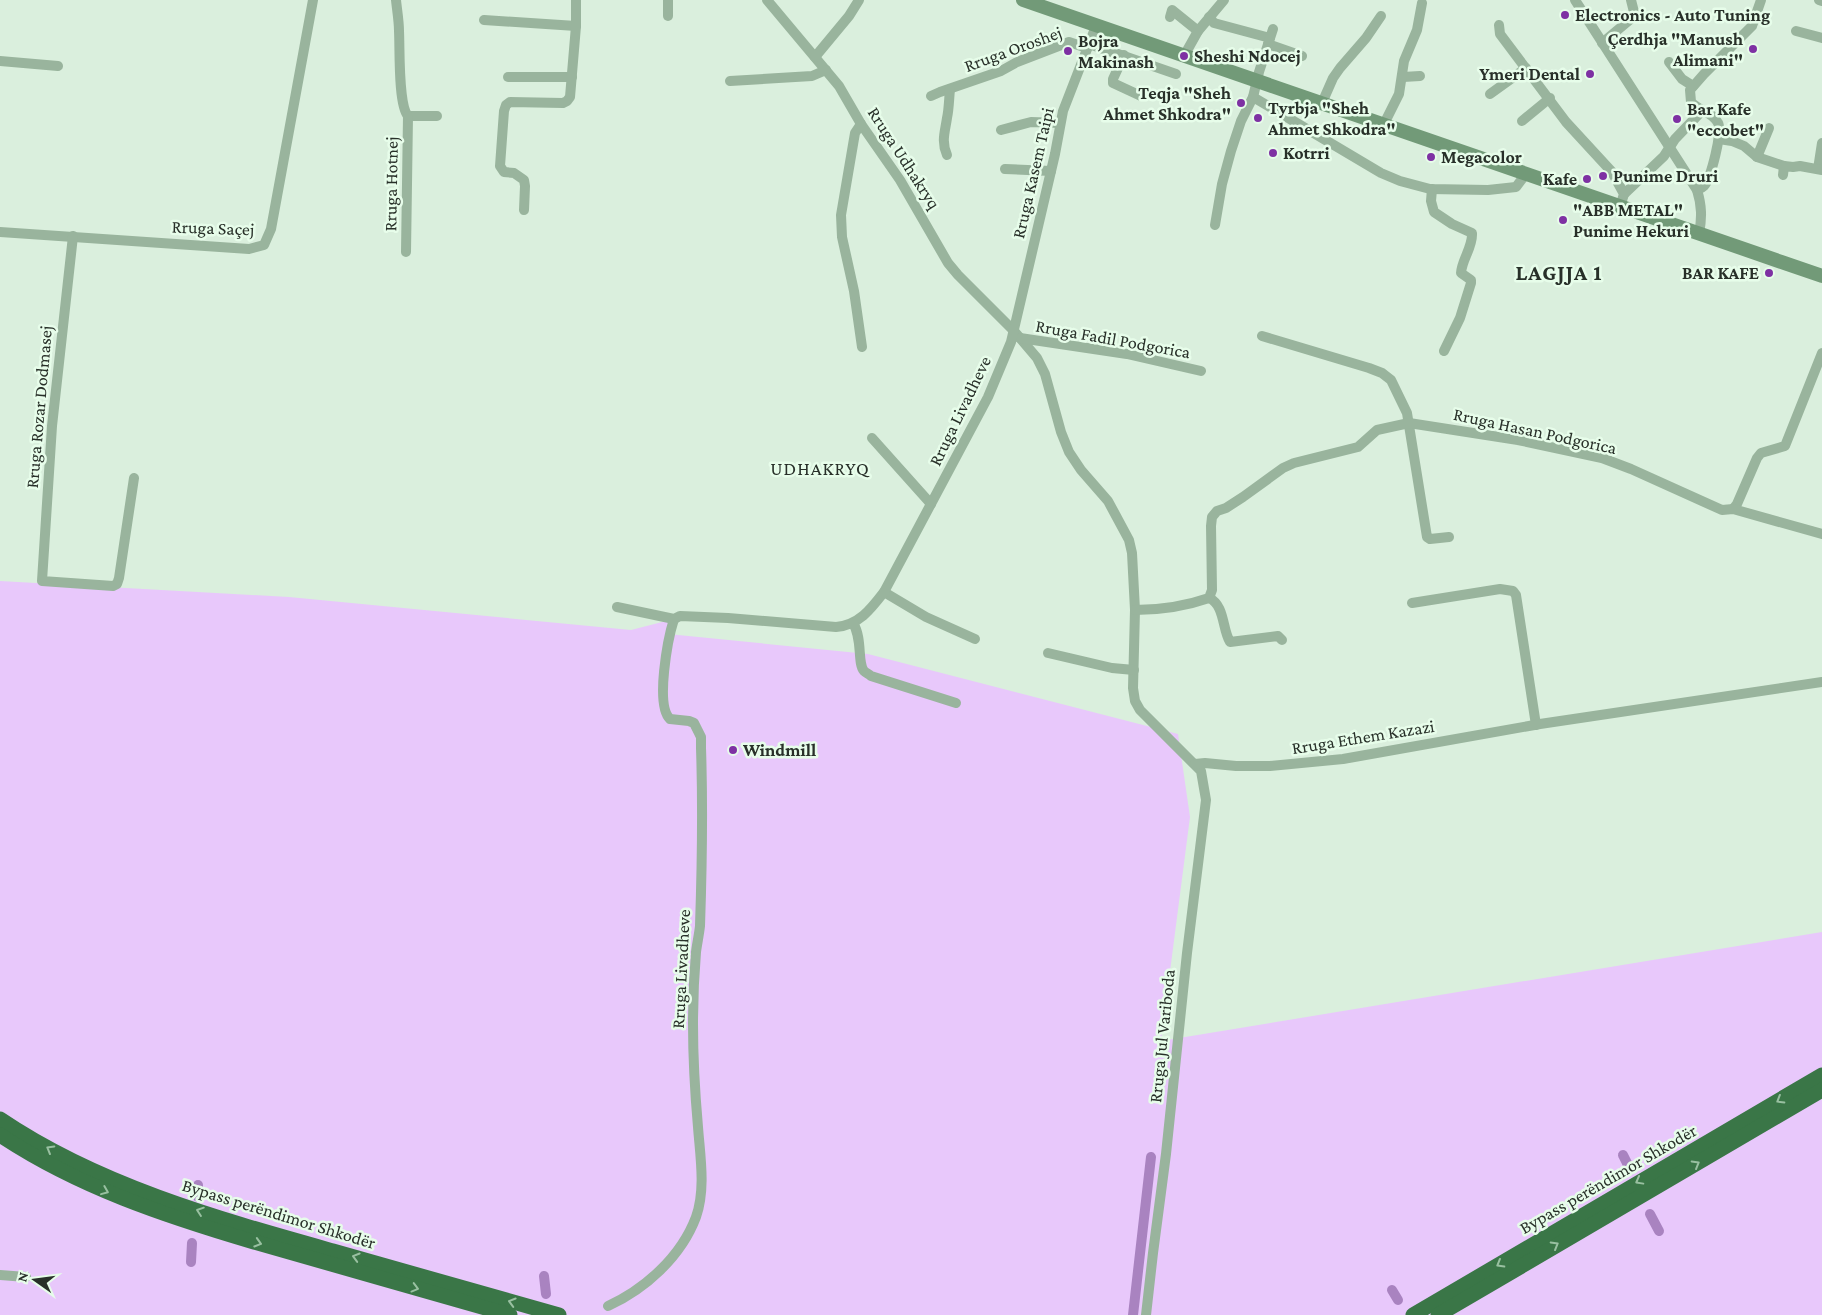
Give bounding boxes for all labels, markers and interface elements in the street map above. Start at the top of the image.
place label: Electronics - Auto Tuning [1575,5,1770,25]
marker: Electronics - Auto Tuning [1559,9,1571,21]
street label: Rruga Oroshej [962,22,1065,77]
place label: Çerdhja "Manush Alimani" [1608,29,1744,70]
place label: Bojra Makinash [1078,31,1155,72]
marker: Çerdhja "Manush Alimani" [1747,43,1759,55]
marker: Bojra Makinash [1062,45,1074,57]
place label: Sheshi Ndocej [1194,46,1301,67]
marker: Sheshi Ndocej [1178,50,1190,62]
place label: Ymeri Dental [1479,64,1580,84]
marker: Ymeri Dental [1584,68,1596,80]
place label: Teqja "Sheh Ahmet Shkodra" [1102,83,1232,124]
marker: Teqja "Sheh Ahmet Shkodra" [1235,97,1247,109]
place label: Tyrbja "Sheh Ahmet Shkodra" [1267,98,1396,139]
place label: Bar Kafe "eccobet" [1687,99,1764,140]
street label: Rruga Udhakryq [864,103,945,213]
street label: Rruga Kasem Taipi [1008,105,1058,240]
marker: Tyrbja "Sheh Ahmet Shkodra" [1252,112,1264,124]
marker: Bar Kafe "eccobet" [1671,113,1683,125]
street label: Rruga Hotnej [380,136,403,232]
place label: Kotrri [1283,143,1330,163]
marker: Kotrri [1267,147,1279,159]
place label: Megacolor [1441,147,1522,167]
marker: Megacolor [1425,151,1437,163]
place label: Punime Druri [1613,166,1719,186]
place label: Kafe [1543,169,1577,189]
marker: Punime Druri [1597,170,1609,182]
marker: Kafe [1581,173,1593,185]
place label: "ABB METAL" Punime Hekuri [1573,200,1690,241]
marker: "ABB METAL" Punime Hekuri [1557,214,1569,226]
street label: Rruga Saçej [171,217,255,240]
district label: LAGJJA 1 [1515,260,1603,285]
place label: BAR KAFE [1682,263,1759,283]
marker: BAR KAFE [1763,267,1775,279]
street label: Rruga Fadil Podgorica [1034,316,1192,362]
street label: Rruga Rozar Dodmasej [22,325,57,489]
street label: Rruga Livadheve [925,353,995,469]
street label: Rruga Hasan Podgorica [1452,404,1618,458]
district label: UDHAKRYQ [770,458,870,479]
street label: Rruga Ethem Kazazi [1290,716,1436,758]
place label: Windmill [742,740,816,760]
marker: Windmill [727,744,739,756]
street label: Rruga Livadheve [668,909,694,1029]
street label: Rruga Jul Variboda [1145,968,1179,1104]
one-way arrow [1777,1094,1786,1104]
street label: Bypass perëndimor Shkodër [1516,1120,1701,1238]
one-way arrow [46,1146,55,1156]
one-way arrow [1691,1161,1700,1171]
street label: Bypass perëndimor Shkodër [180,1175,379,1253]
one-way arrow [1636,1175,1645,1185]
one-way arrow [100,1185,109,1195]
one-way arrow [196,1206,205,1216]
one-way arrow [254,1238,262,1248]
one-way arrow [1550,1242,1559,1252]
one-way arrow [351,1252,360,1263]
north arrow [10,1255,60,1305]
one-way arrow [1496,1258,1505,1268]
text: N [13,1270,31,1283]
one-way arrow [410,1283,418,1293]
one-way arrow [508,1297,516,1307]

